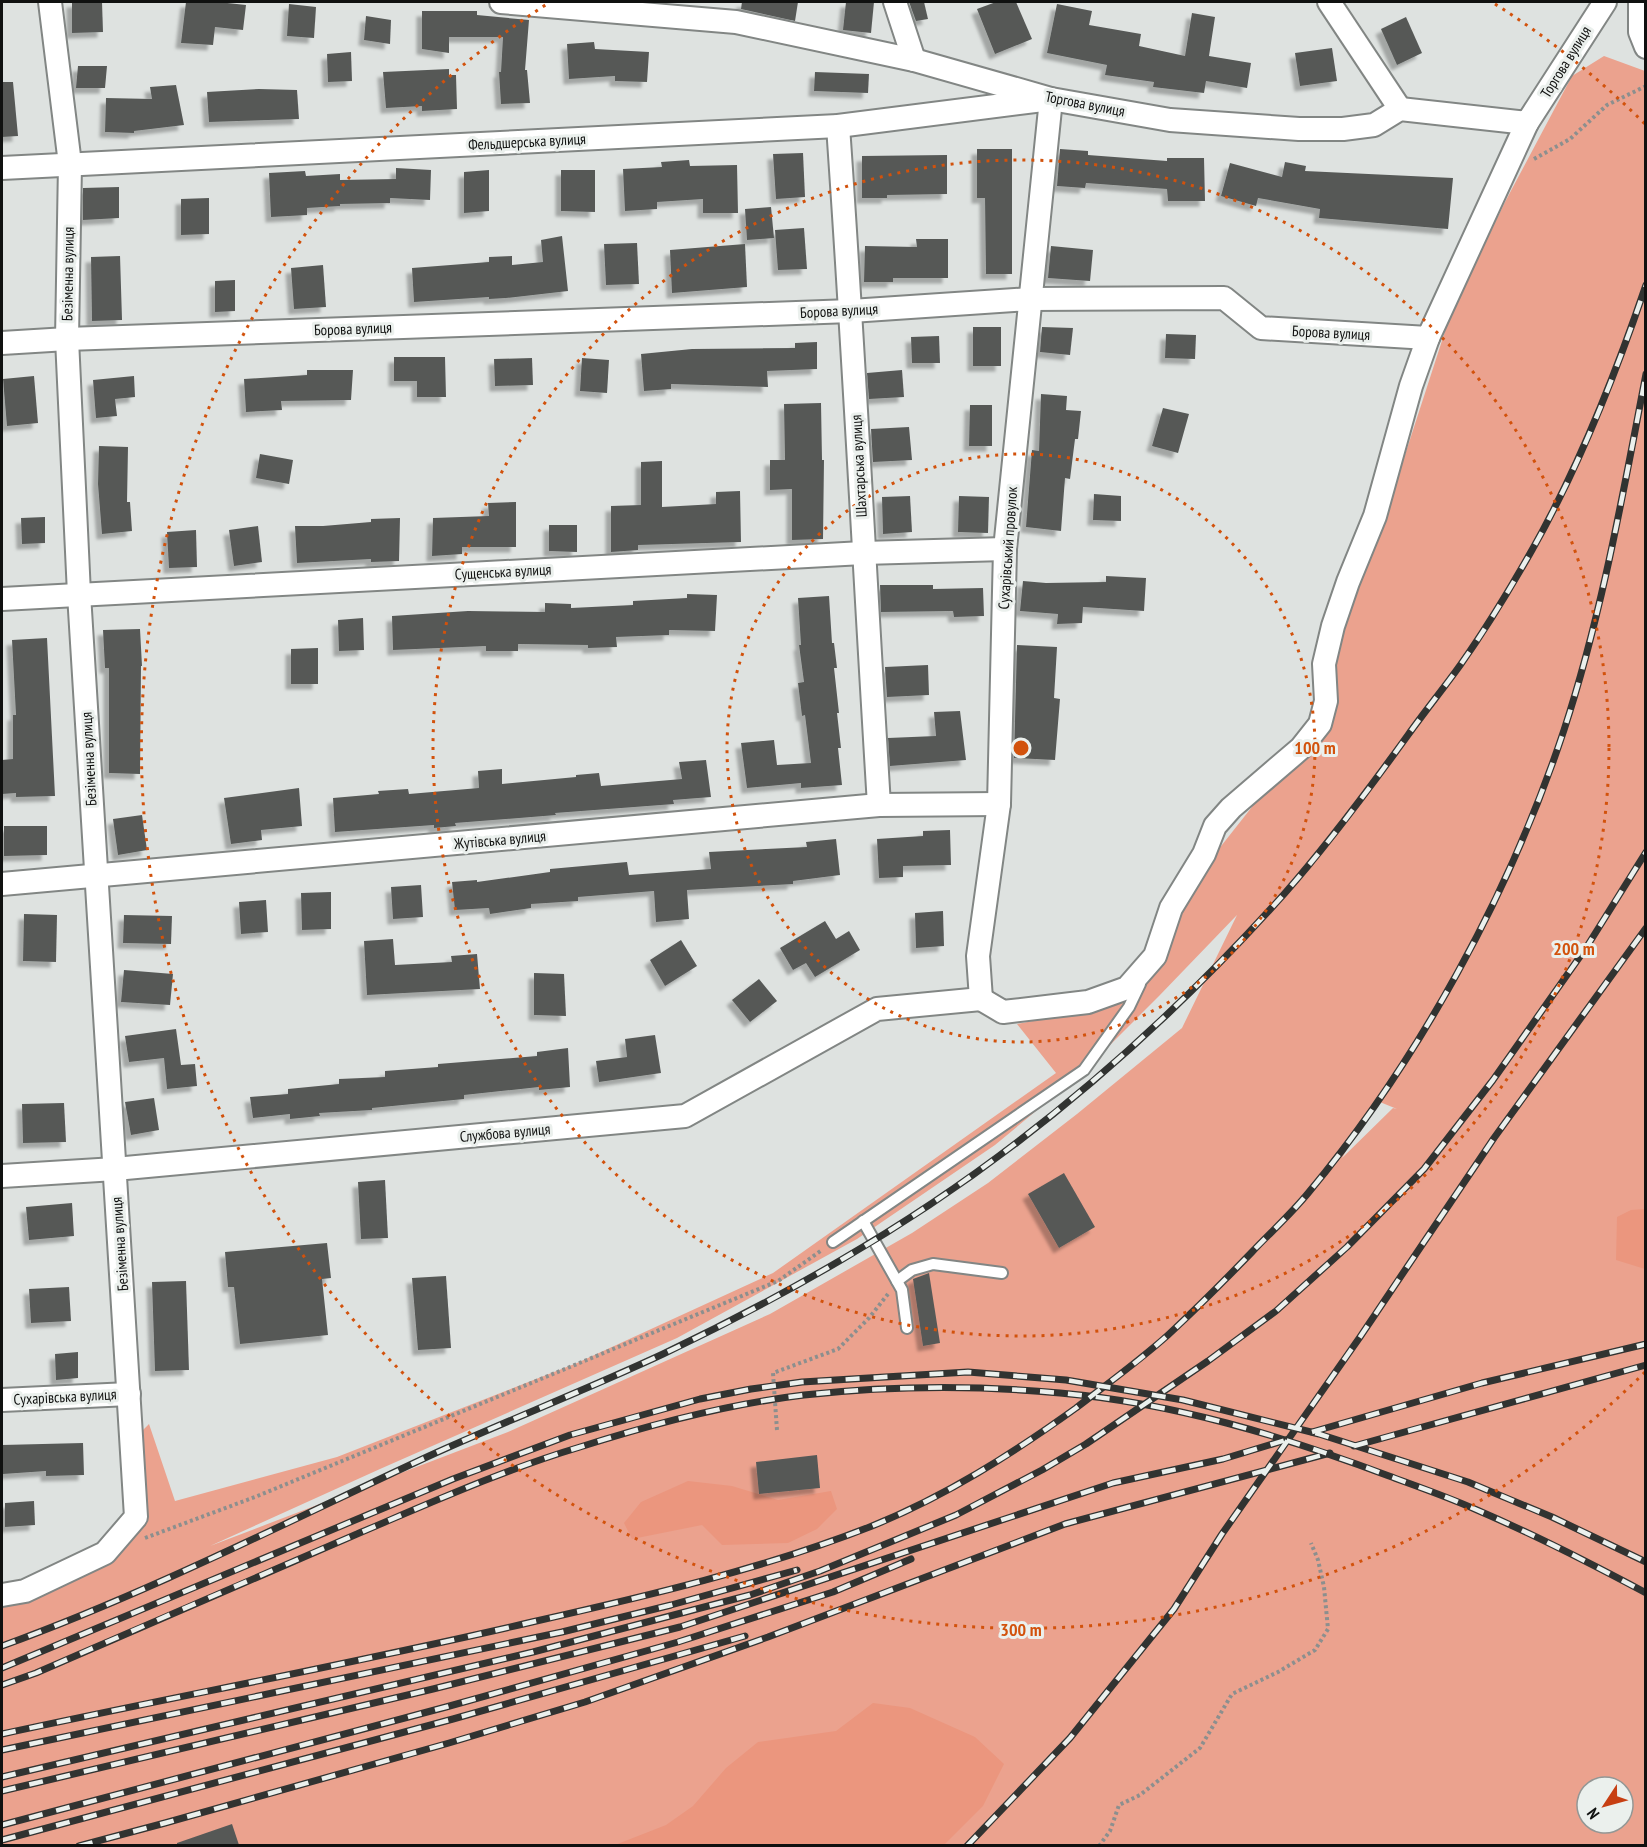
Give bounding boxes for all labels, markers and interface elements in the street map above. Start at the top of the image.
street label: Торгова вулиця [1536,22,1595,101]
street label: Торгова вулиця [1044,86,1127,121]
street label: Фельдшерська вулиця [468,129,587,154]
street label: Безіменна вулиця [57,227,78,321]
street label: Борова вулиця [800,299,879,322]
street label: Борова вулиця [314,318,392,339]
street label: Борова вулиця [1292,321,1371,344]
street label: Шахтарська вулиця [846,414,871,518]
street label: Сухарівський провулок [994,486,1021,610]
street label: Сущенська вулиця [454,559,552,584]
street label: Безіменна вулиця [77,711,100,807]
text: 100 m [1294,736,1336,759]
centre of rings [1011,738,1031,758]
street label: Жутівська вулиця [452,826,547,853]
text: 200 m [1553,937,1595,960]
street label: Службова вулиця [459,1119,551,1146]
street label: Безіменна вулиця [107,1196,132,1292]
street label: Сухарівська вулиця [13,1384,117,1409]
text: 300 m [1000,1618,1042,1641]
north arrow [1575,1775,1635,1835]
text: N [1582,1804,1603,1823]

